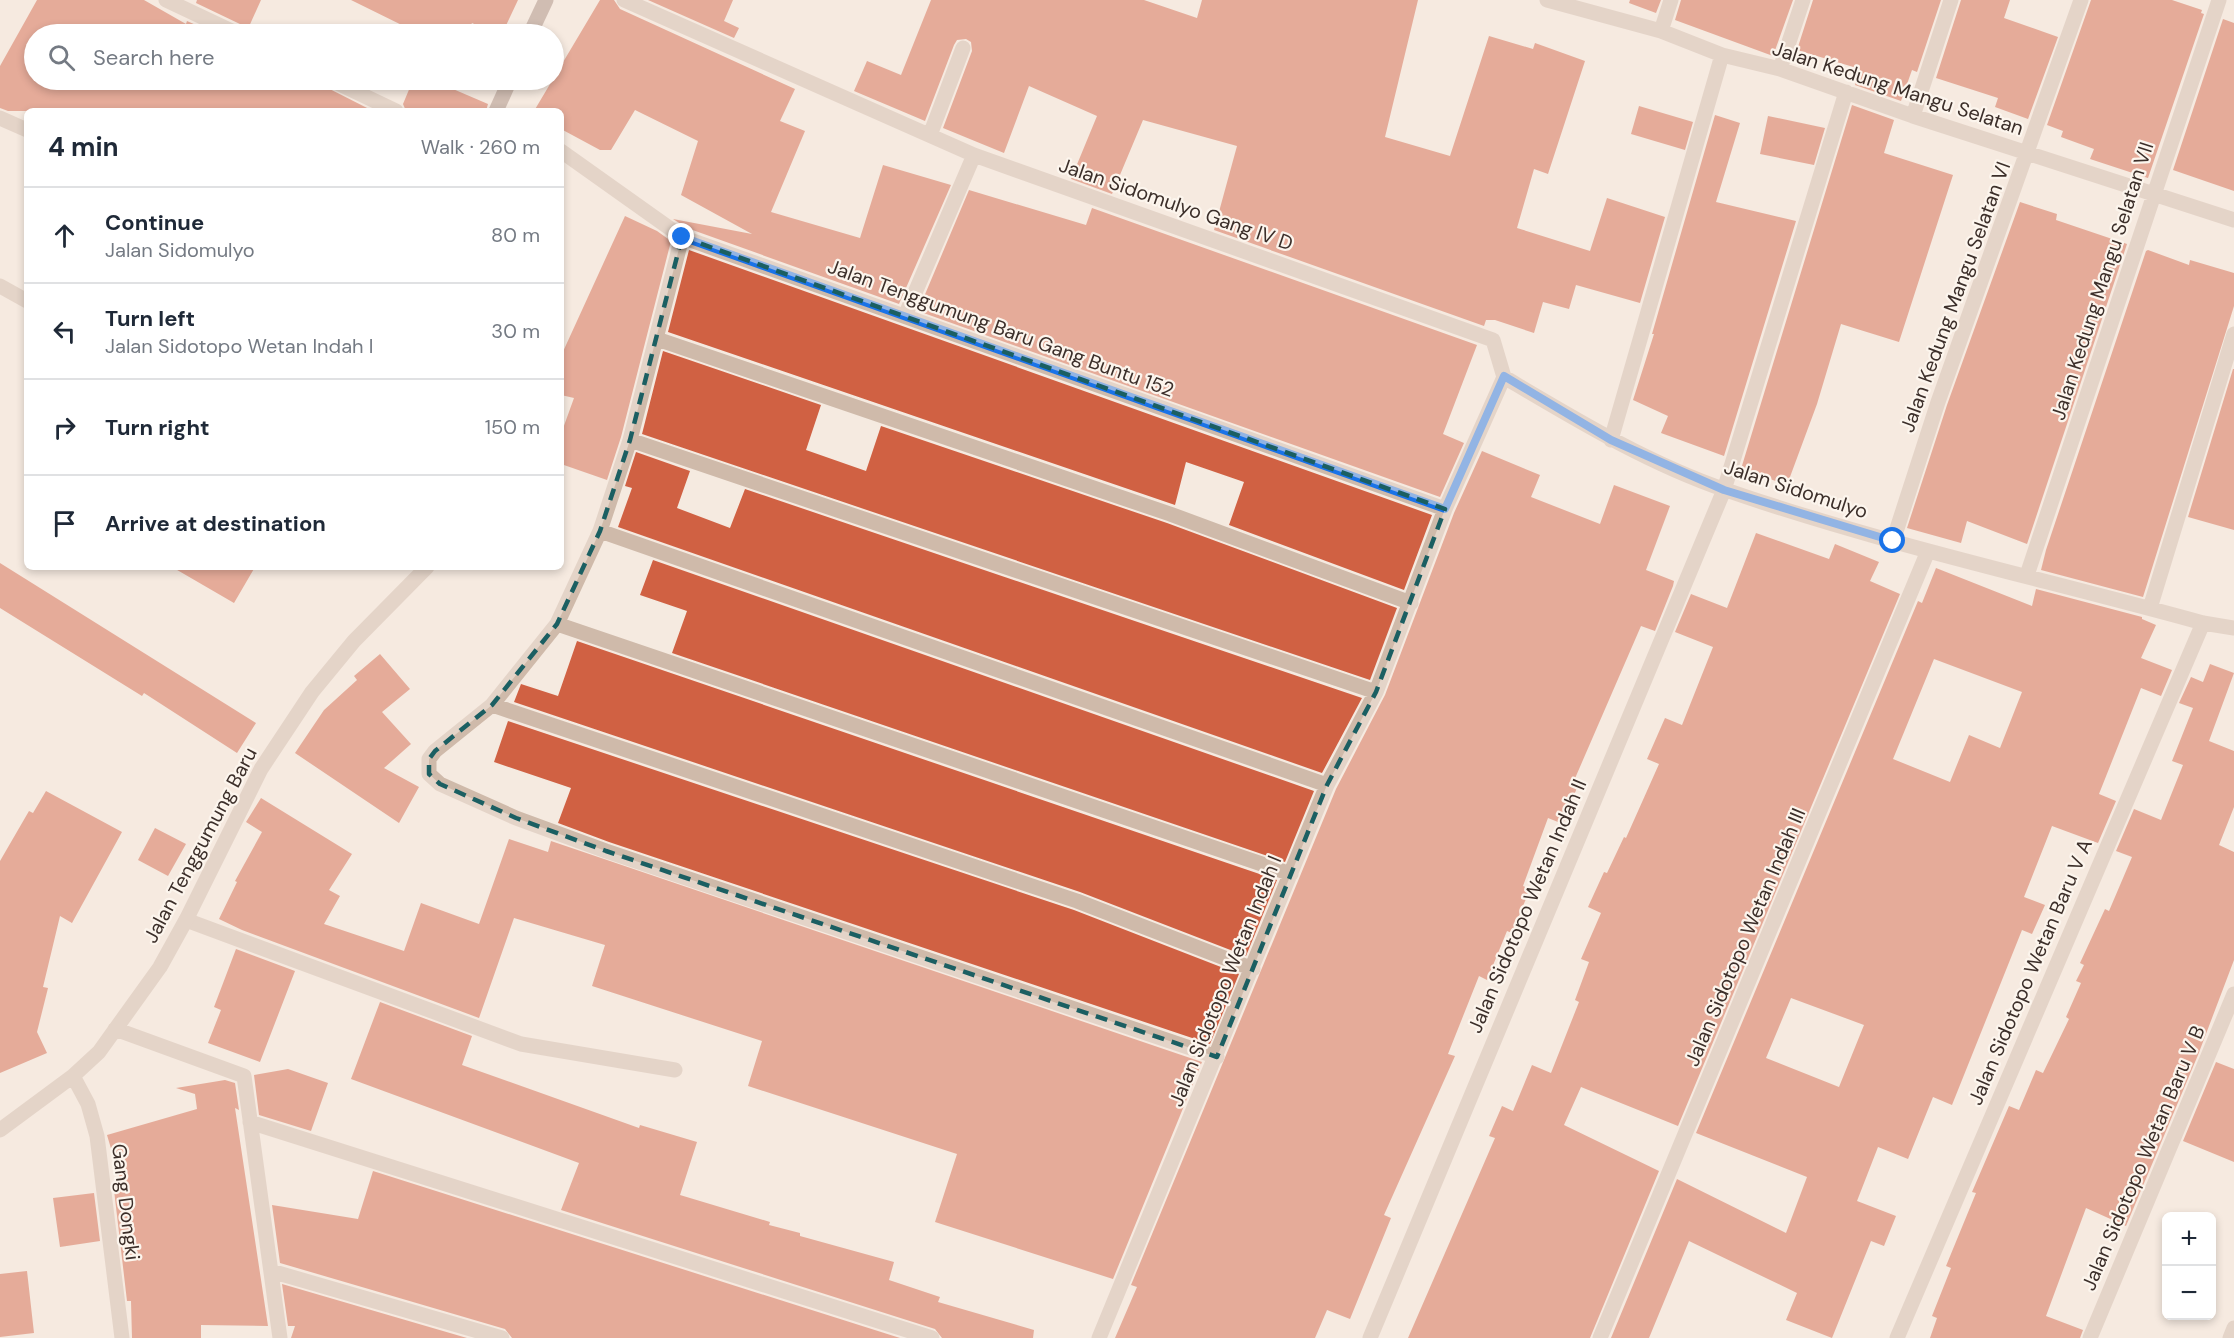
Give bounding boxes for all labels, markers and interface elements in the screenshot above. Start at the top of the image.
search box [24,24,564,90]
street label: Jalan Kedung Mangu Selatan [1769,35,2027,141]
icon: search [45,41,78,74]
text: Search here [93,43,214,72]
text: 4 min [48,130,119,164]
text: Walk · 260 m [421,134,540,160]
street label: Jalan Kedung Mangu Selatan VII [2045,139,2159,423]
street label: Jalan Sidomulyo Gang IV D [1055,152,1297,256]
street label: Jalan Kedung Mangu Selatan VI [1894,158,2016,436]
text: Continue [105,208,204,237]
icon: ahead [48,219,81,252]
text: 80 m [491,222,540,248]
route end [668,223,694,249]
text: Jalan Sidomulyo [105,237,255,263]
street label: Jalan Tenggumung Baru Gang Buntu 152 [824,253,1178,403]
text: Turn left [105,304,195,333]
icon: left [48,315,81,348]
text: 30 m [491,318,540,344]
text: Jalan Sidotopo Wetan Indah I [105,333,374,359]
icon: right [48,411,81,444]
text: Turn right [105,413,210,442]
text: 150 m [485,414,540,440]
street label: Jalan Sidomulyo [1721,454,1871,524]
icon: arrive [48,507,81,540]
text: Arrive at destination [105,509,326,538]
route start [1879,527,1905,553]
street label: Jalan Tenggumung Baru [137,743,263,947]
street label: Jalan Sidotopo Wetan Indah II [1462,775,1592,1037]
street label: Jalan Sidotopo Wetan Indah III [1679,804,1811,1070]
street label: Jalan Sidotopo Wetan Baru V A [1962,835,2098,1109]
street label: Jalan Sidotopo Wetan Indah I [1163,852,1287,1110]
street label: Jalan Sidotopo Wetan Baru V B [2075,1022,2211,1294]
street label: Gang Dongki [106,1142,146,1262]
map controls [2162,1212,2216,1320]
button: + [2162,1212,2216,1266]
button: − [2162,1266,2216,1320]

